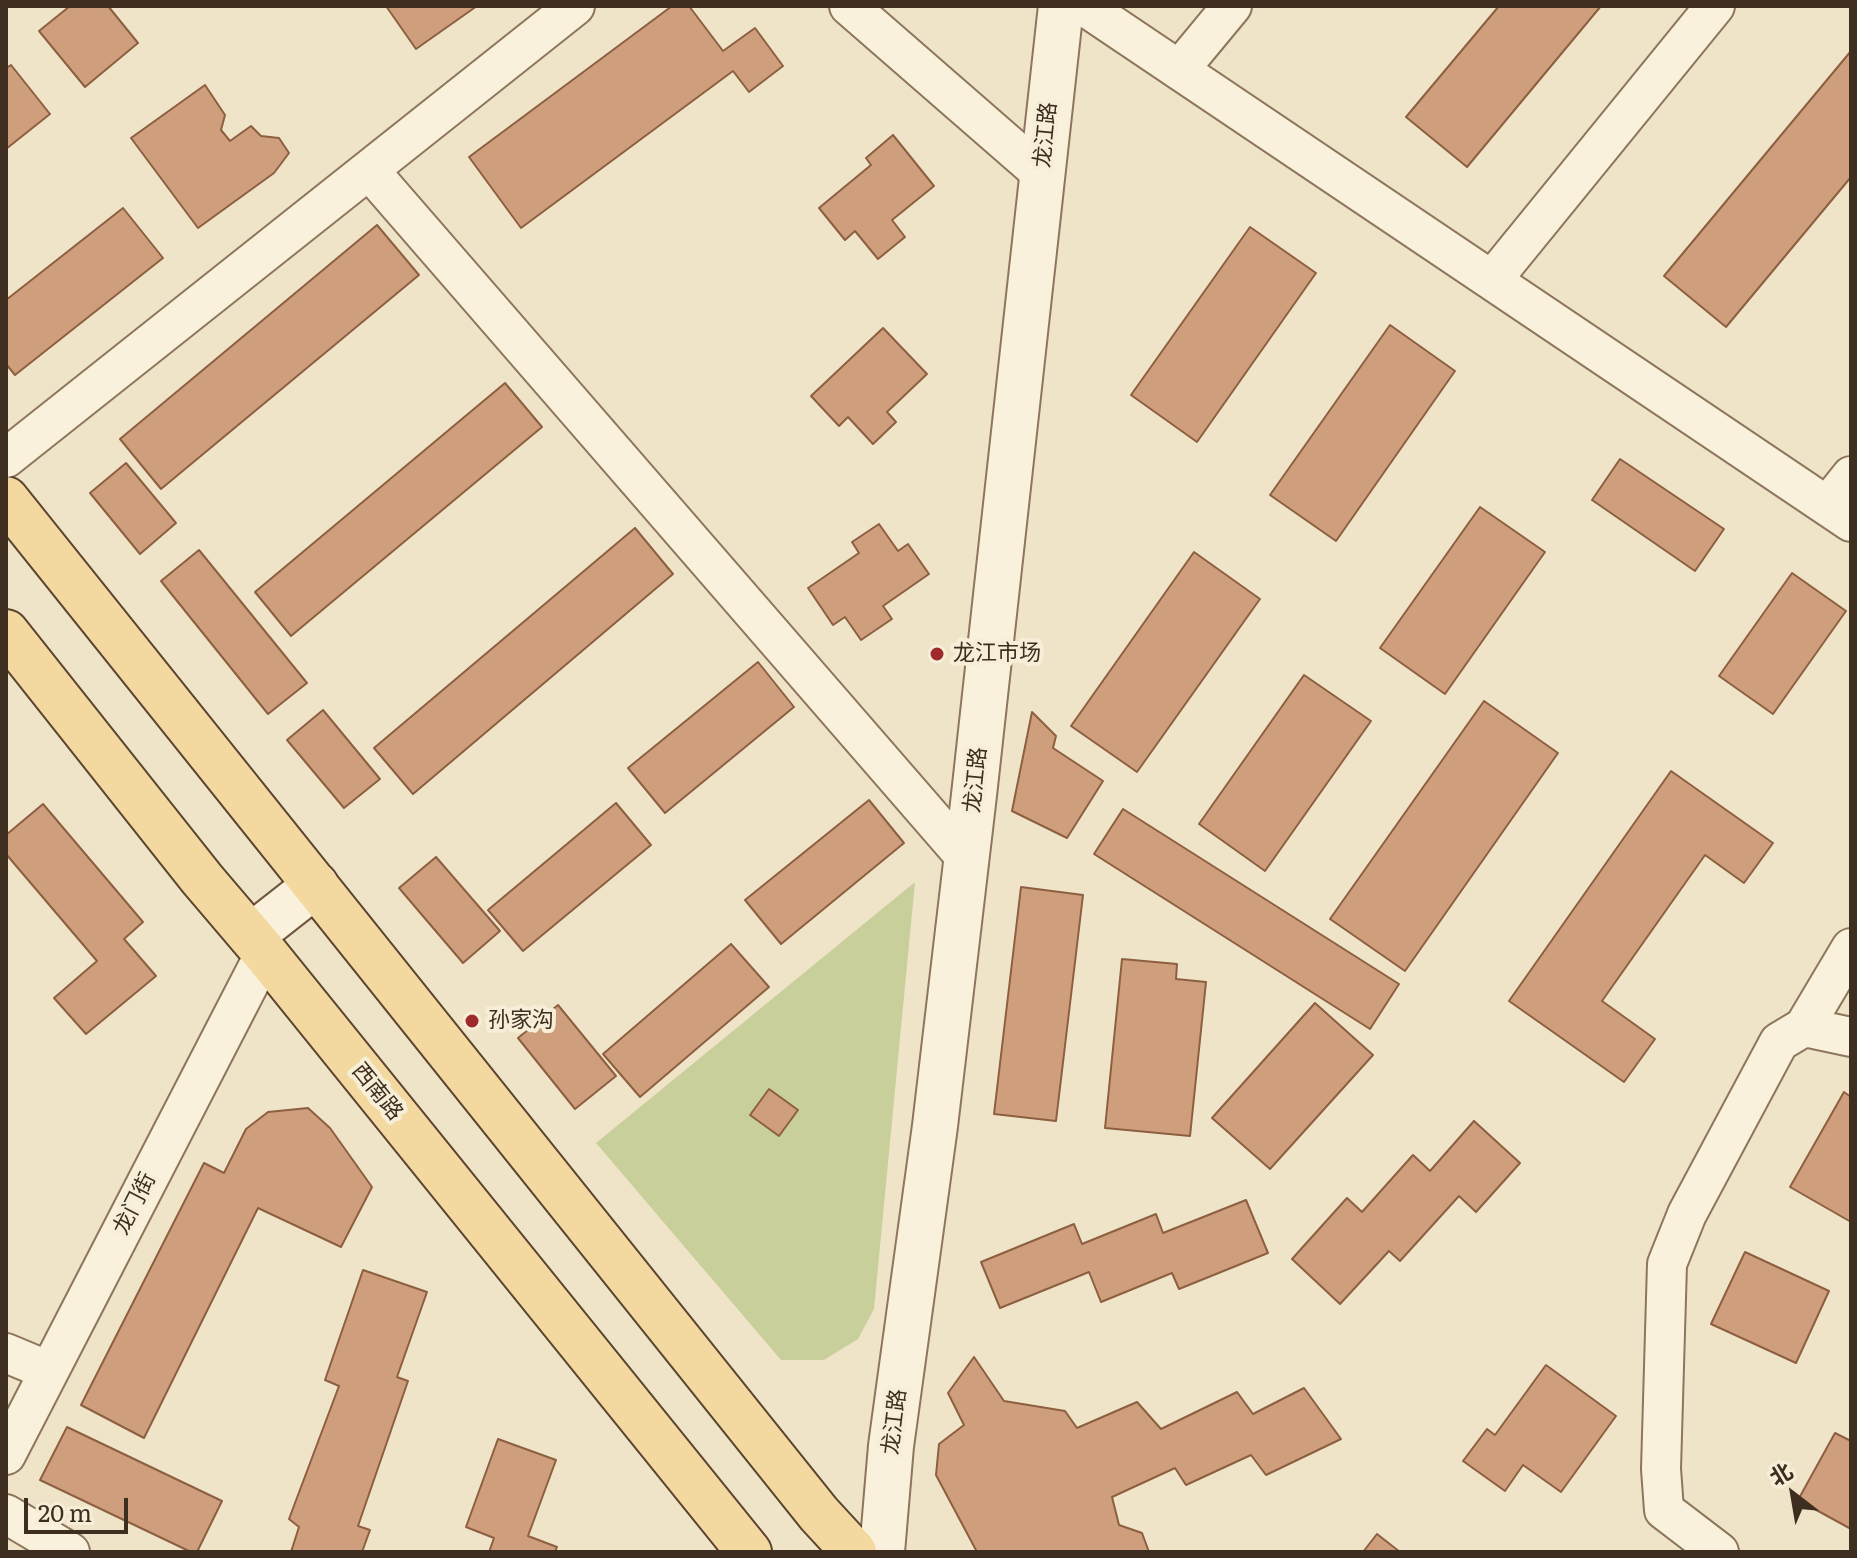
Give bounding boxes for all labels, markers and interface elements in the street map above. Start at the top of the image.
street label: 龙江路 [1029,101,1063,169]
place label: 龙江市场 [953,641,1041,667]
marker: 龙江市场 [928,645,946,663]
street label: 龙江路 [959,746,993,814]
place label: 孙家沟 [488,1008,554,1034]
marker: 孙家沟 [463,1012,481,1030]
street label: 西南路 [346,1058,408,1126]
street label: 龙门街 [108,1169,162,1239]
street label: 龙江路 [878,1388,912,1456]
text: 北 [1762,1453,1798,1493]
north arrow [1753,1454,1833,1534]
scale bar [28,1482,132,1532]
text: 20 m [38,1494,92,1529]

